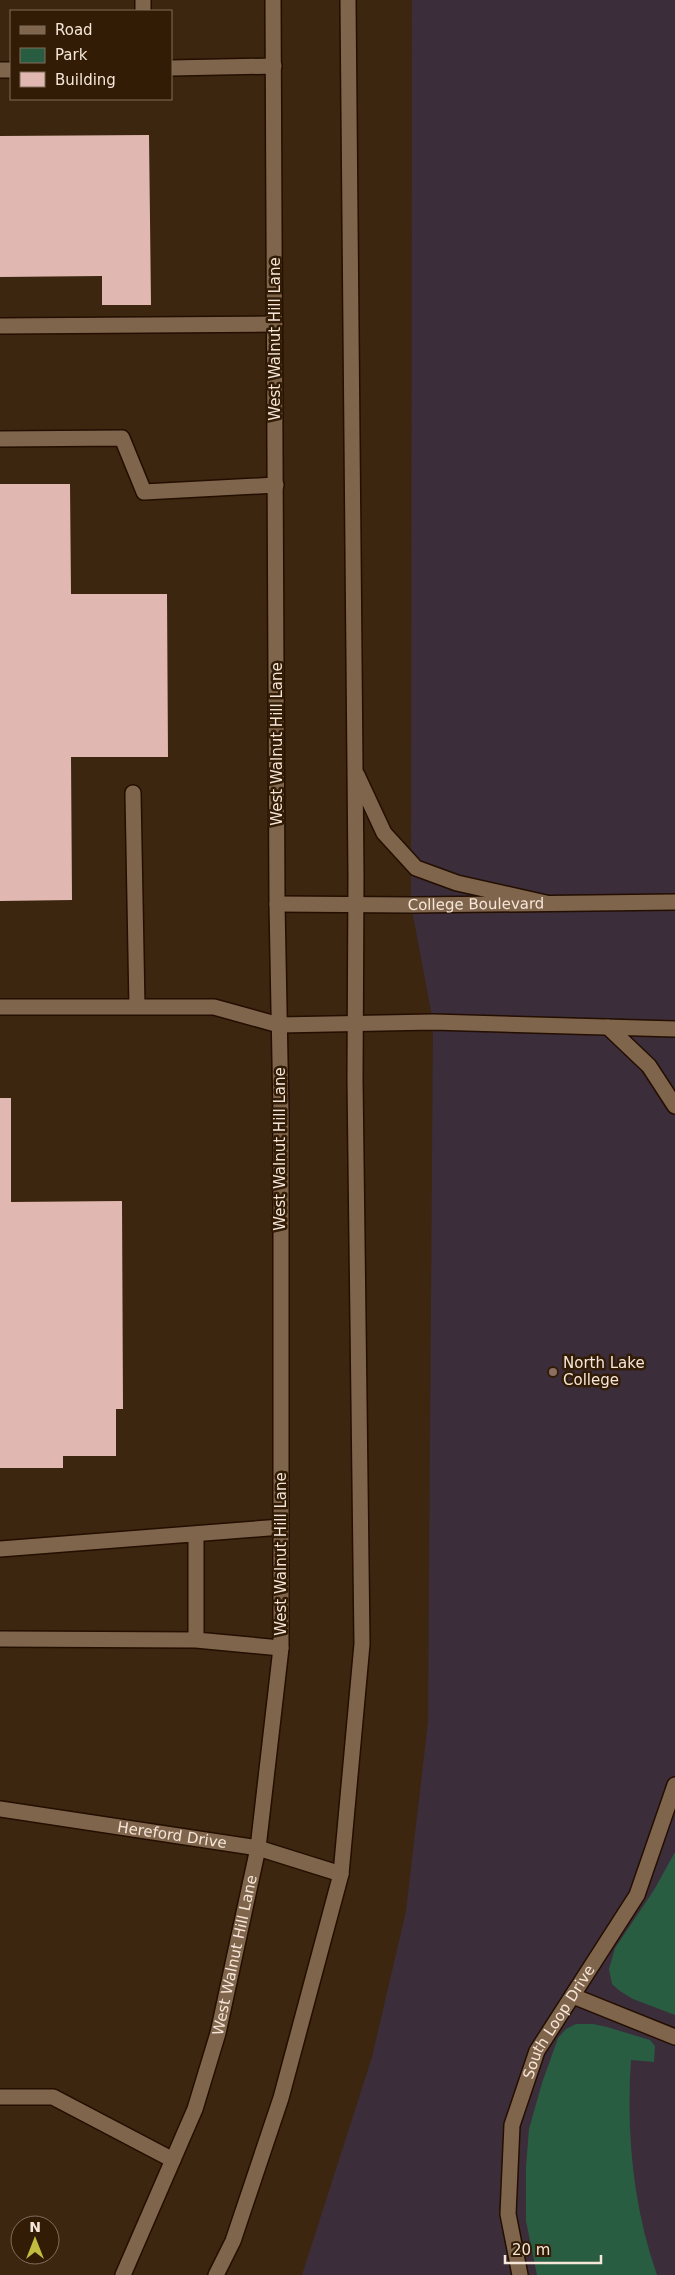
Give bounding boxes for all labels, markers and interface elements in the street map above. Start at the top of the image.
legend [10,10,172,100]
text: Road [55,21,93,39]
text: Park [55,46,88,64]
text: Building [55,71,116,89]
street label: West Walnut Hill Lane [266,257,284,421]
street label: West Walnut Hill Lane [268,662,286,826]
street label: College Boulevard [408,894,544,914]
street label: West Walnut Hill Lane [271,1067,289,1231]
place label: North Lake College [563,1354,645,1389]
marker: North Lake College [547,1366,559,1378]
street label: West Walnut Hill Lane [272,1472,290,1636]
street label: Hereford Drive [116,1818,228,1852]
street label: West Walnut Hill Lane [209,1873,261,2037]
street label: South Loop Drive [519,1962,599,2081]
north arrow [10,2215,60,2265]
text: N [29,2219,41,2235]
scale bar [505,2232,601,2264]
text: 20 m [512,2241,550,2259]

